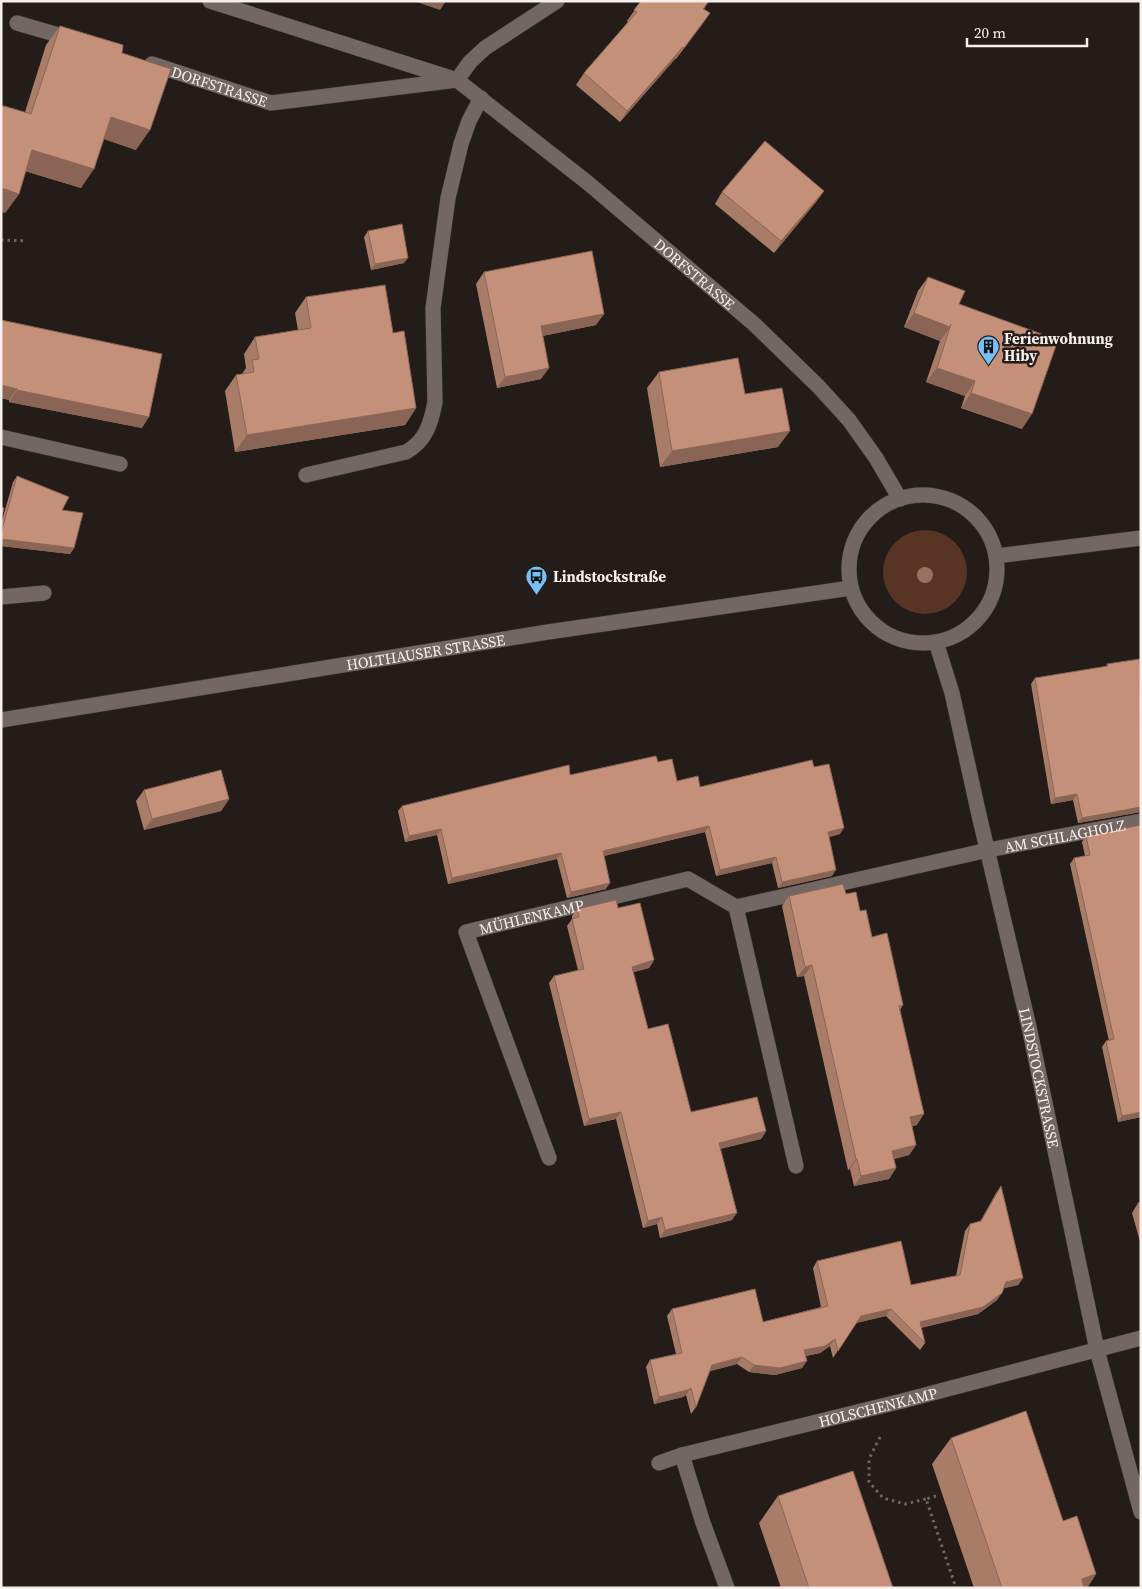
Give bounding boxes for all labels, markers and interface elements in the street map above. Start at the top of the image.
scale bar [967,15,1087,47]
text: 20 m [974,22,1006,43]
street label: DORFSTRASSE [169,61,270,112]
street label: DORFSTRASSE [650,233,740,314]
place label: Ferienwohnung Hiby [1004,328,1113,366]
building icon: Ferienwohnung Hiby [976,335,1000,366]
bus stop icon: Lindstockstraße [525,564,549,595]
place label: Lindstockstraße [553,566,666,587]
street label: HOLTHAUSER STRASSE [345,629,506,675]
street label: AM SCHLAGHOLZ [1002,814,1127,857]
street label: MÜHLENKAMP [477,894,586,939]
street label: LINDSTOCKSTRASSE [1014,1005,1065,1150]
street label: HOLSCHENKAMP [816,1382,940,1432]

